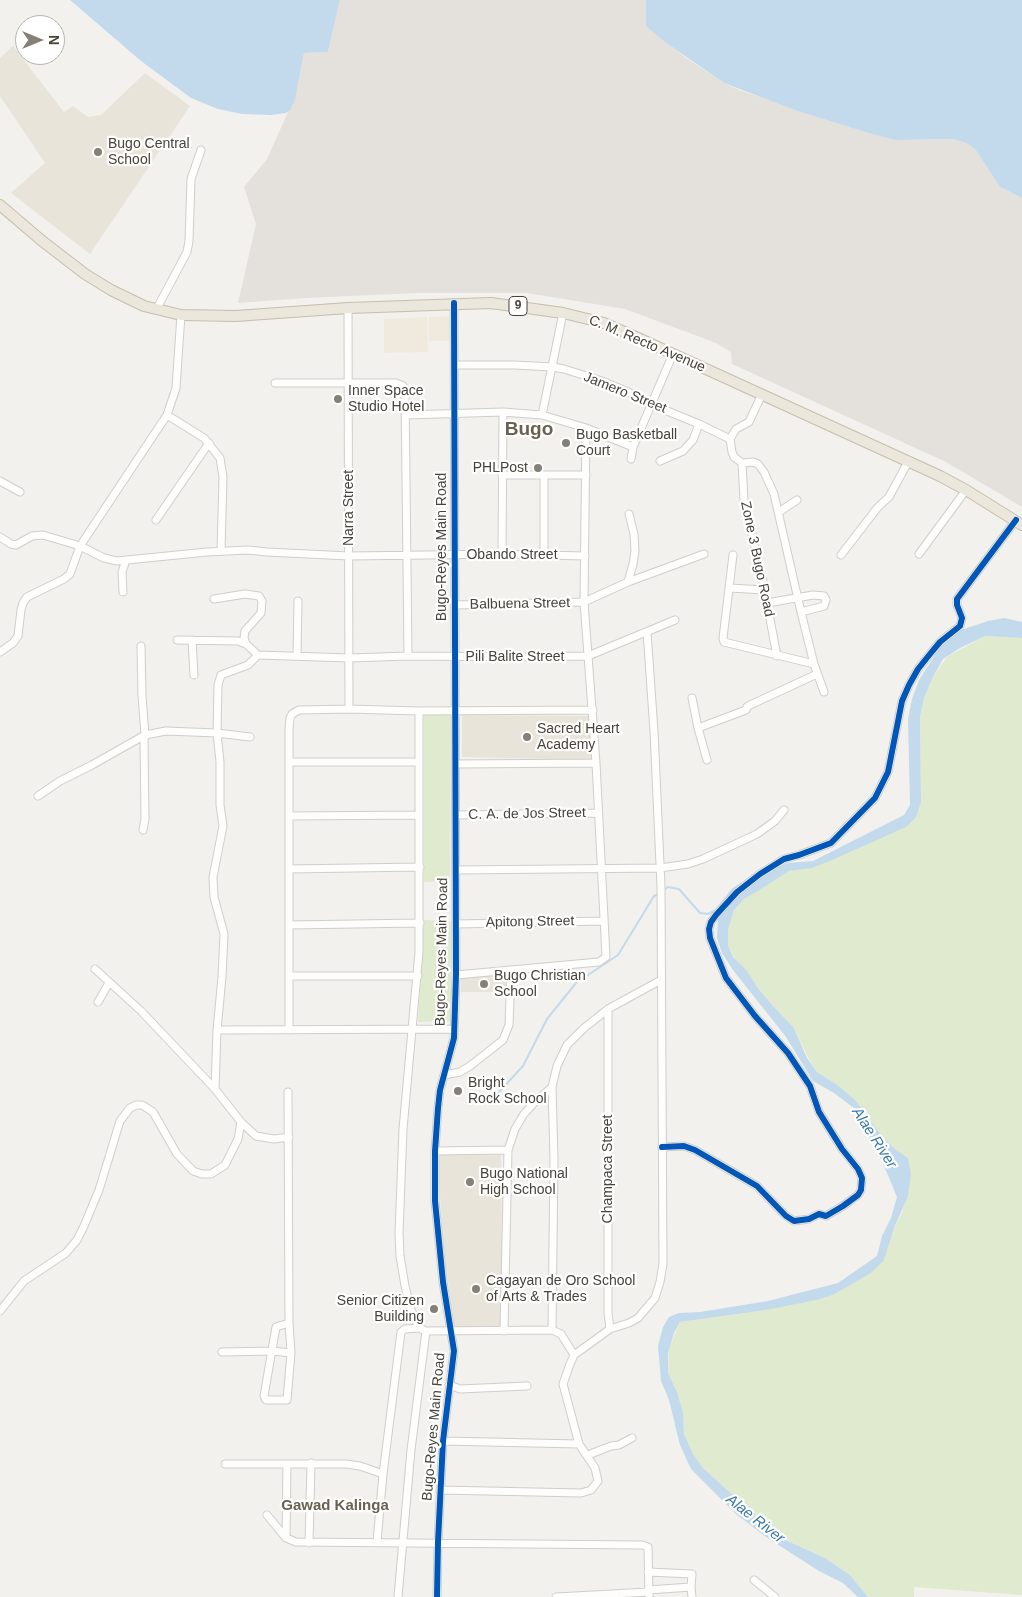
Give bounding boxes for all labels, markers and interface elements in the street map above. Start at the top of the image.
north arrow [15,15,65,65]
text: N [46,35,62,45]
place label: Bugo Central School [108,136,190,168]
marker: Bugo Central School [92,146,104,158]
road number: 9 [509,296,527,316]
street label: C. M. Recto Avenue [586,312,708,376]
street label: Jamero Street [581,369,669,417]
place label: Inner Space Studio Hotel [348,383,424,416]
marker: Inner Space Studio Hotel [332,393,344,405]
district label: Bugo [505,419,553,441]
place label: Bugo Basketball Court [576,427,677,460]
marker: Bugo Basketball Court [560,437,572,449]
place label: PHLPost [473,460,528,476]
marker: PHLPost [532,462,544,474]
street label: Narra Street [341,470,357,546]
street label: Bugo-Reyes Main Road [434,473,450,621]
street label: Zone 3 Bugo Road [737,500,777,618]
street label: Obando Street [466,547,558,563]
street label: Balbuena Street [470,595,570,613]
street label: Pili Balite Street [466,649,564,665]
place label: Sacred Heart Academy [537,721,619,754]
marker: Sacred Heart Academy [521,731,533,743]
street label: C. A. de Jos Street [468,805,586,823]
street label: Bugo-Reyes Main Road [432,878,452,1026]
street label: Apitong Street [485,913,575,931]
place label: Bugo Christian School [494,968,586,1000]
marker: Bugo Christian School [478,978,490,990]
place label: Bright Rock School [468,1075,547,1108]
marker: Bright Rock School [452,1085,464,1097]
water label: Alae River [848,1104,900,1172]
street label: Champaca Street [600,1115,616,1223]
place label: Bugo National High School [480,1166,568,1198]
marker: Bugo National High School [464,1176,476,1188]
place label: Cagayan de Oro School of Arts & Trades [486,1273,635,1305]
marker: Cagayan de Oro School of Arts & Trades [470,1283,482,1295]
place label: Senior Citizen Building [337,1293,424,1325]
marker: Senior Citizen Building [428,1303,440,1315]
street label: Bugo-Reyes Main Road [419,1352,449,1502]
water label: Alae River [722,1491,788,1547]
district label: Gawad Kalinga [281,1497,389,1515]

